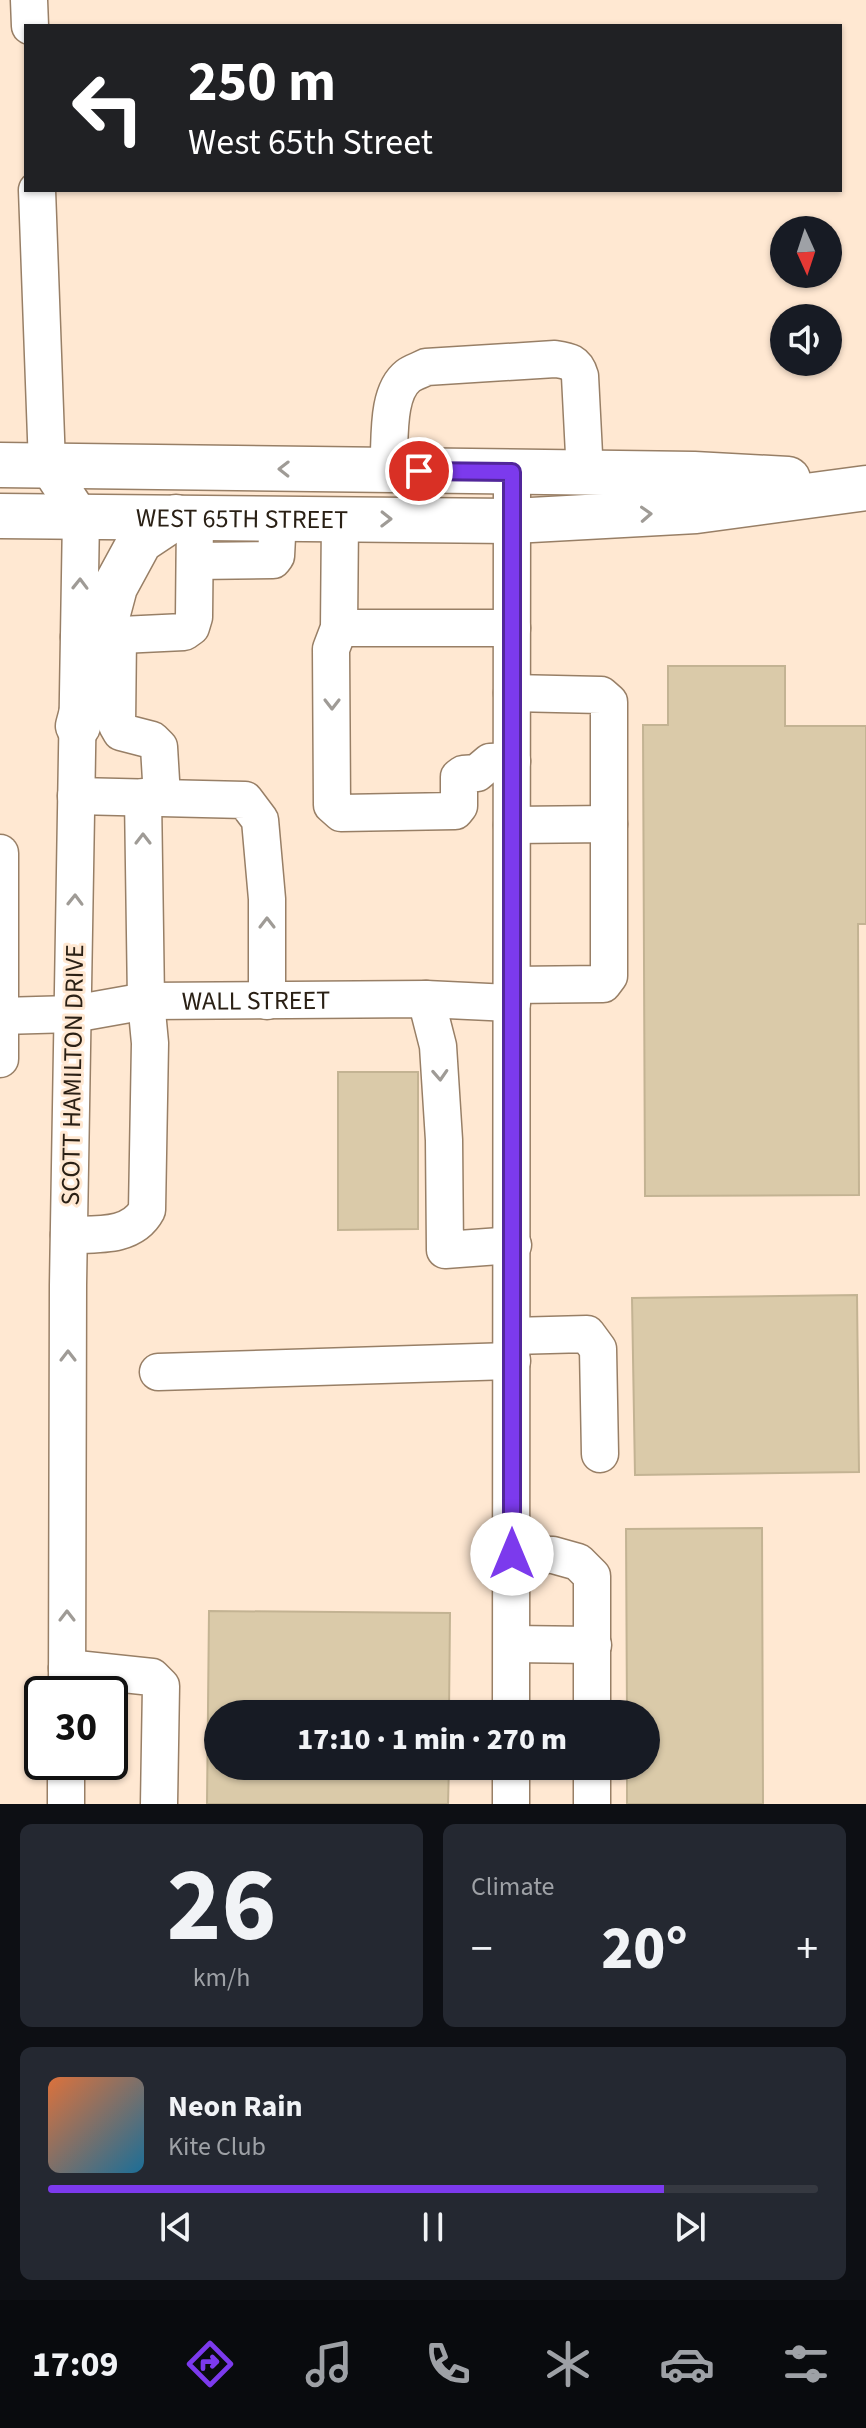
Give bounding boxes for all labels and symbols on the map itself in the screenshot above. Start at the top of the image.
north arrow [770,216,842,288]
pin [385,437,453,505]
one-way arrow [277,460,290,478]
street label: WEST 65TH STREET [136,499,348,538]
one-way arrow [640,505,653,522]
one-way arrow [380,511,393,528]
one-way arrow [71,577,89,590]
one-way arrow [323,698,341,711]
one-way arrow [134,832,151,845]
one-way arrow [66,893,83,906]
one-way arrow [258,916,276,929]
street label: SCOTT HAMILTON DRIVE [52,944,93,1206]
street label: WALL STREET [181,982,330,1020]
one-way arrow [431,1069,448,1082]
one-way arrow [59,1349,77,1362]
position arrow [470,1512,554,1596]
one-way arrow [58,1609,76,1622]
speed limit sign: 30 [24,1676,128,1780]

